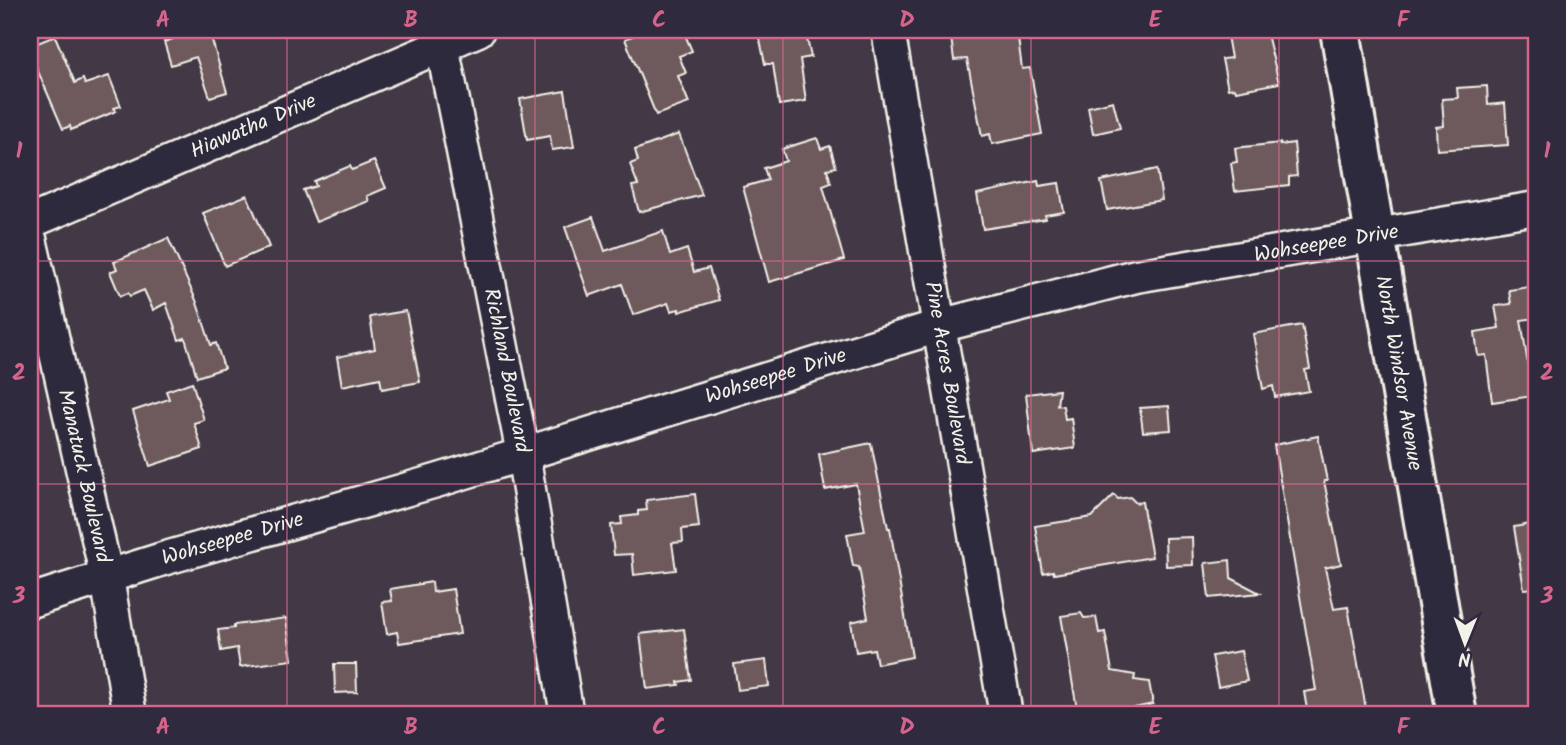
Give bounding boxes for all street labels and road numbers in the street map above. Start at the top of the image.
street label: Hiawatha Drive [185,84,322,168]
street label: Wohseepee Drive [1251,215,1402,272]
street label: North Windsor Avenue [1366,273,1432,474]
street label: Pine Acres Boulevard [915,279,979,468]
street label: Richland Boulevard [474,285,539,456]
street label: Wohseepee Drive [701,339,851,414]
street label: Manatuck Boulevard [48,386,120,567]
street label: Wohseepee Drive [158,503,308,575]

